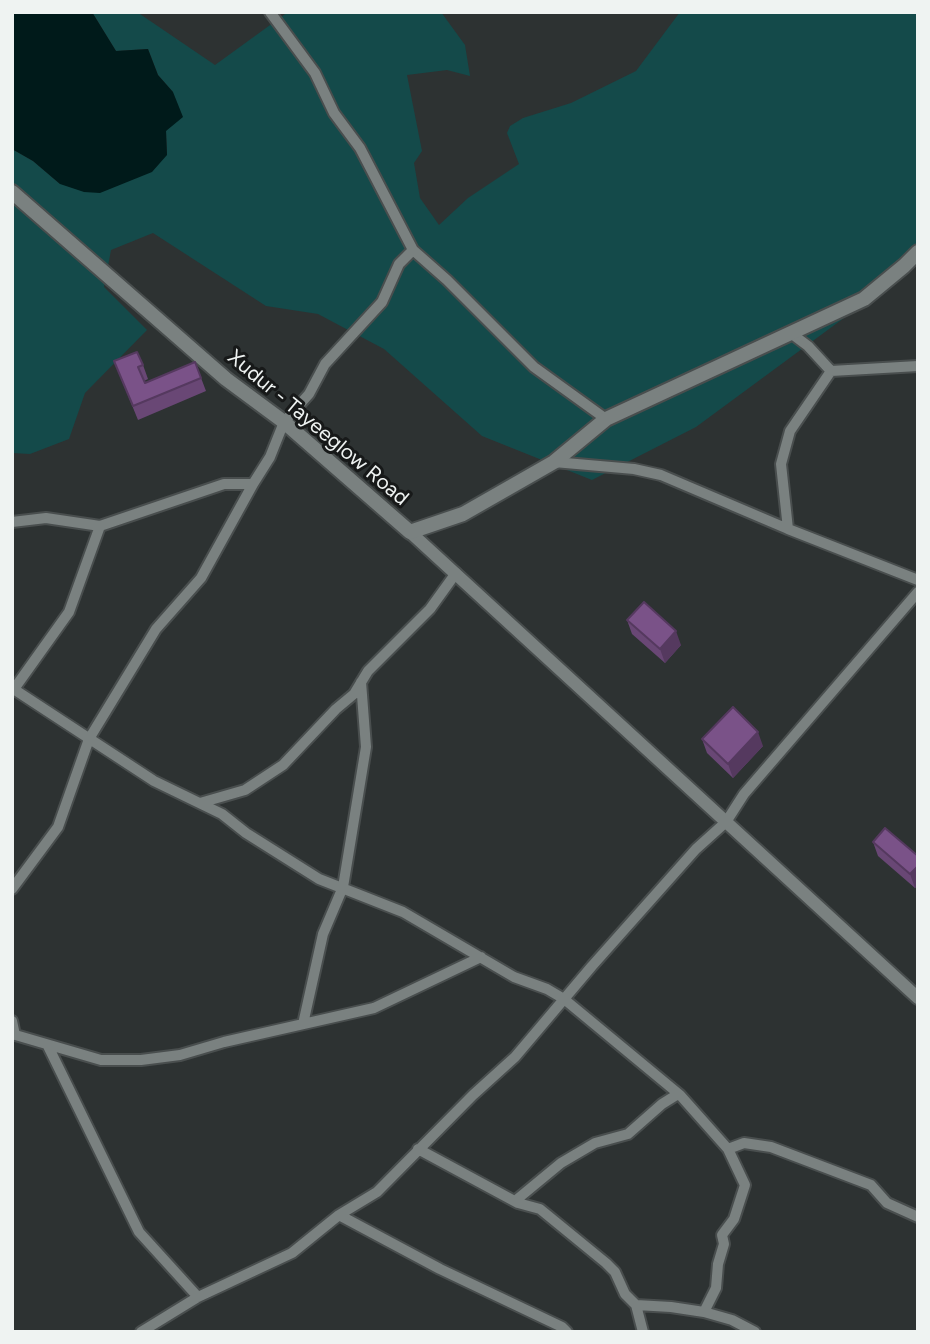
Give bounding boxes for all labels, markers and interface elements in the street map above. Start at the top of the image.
street label: Xudur - Tayeeglow Road [222,345,414,511]

